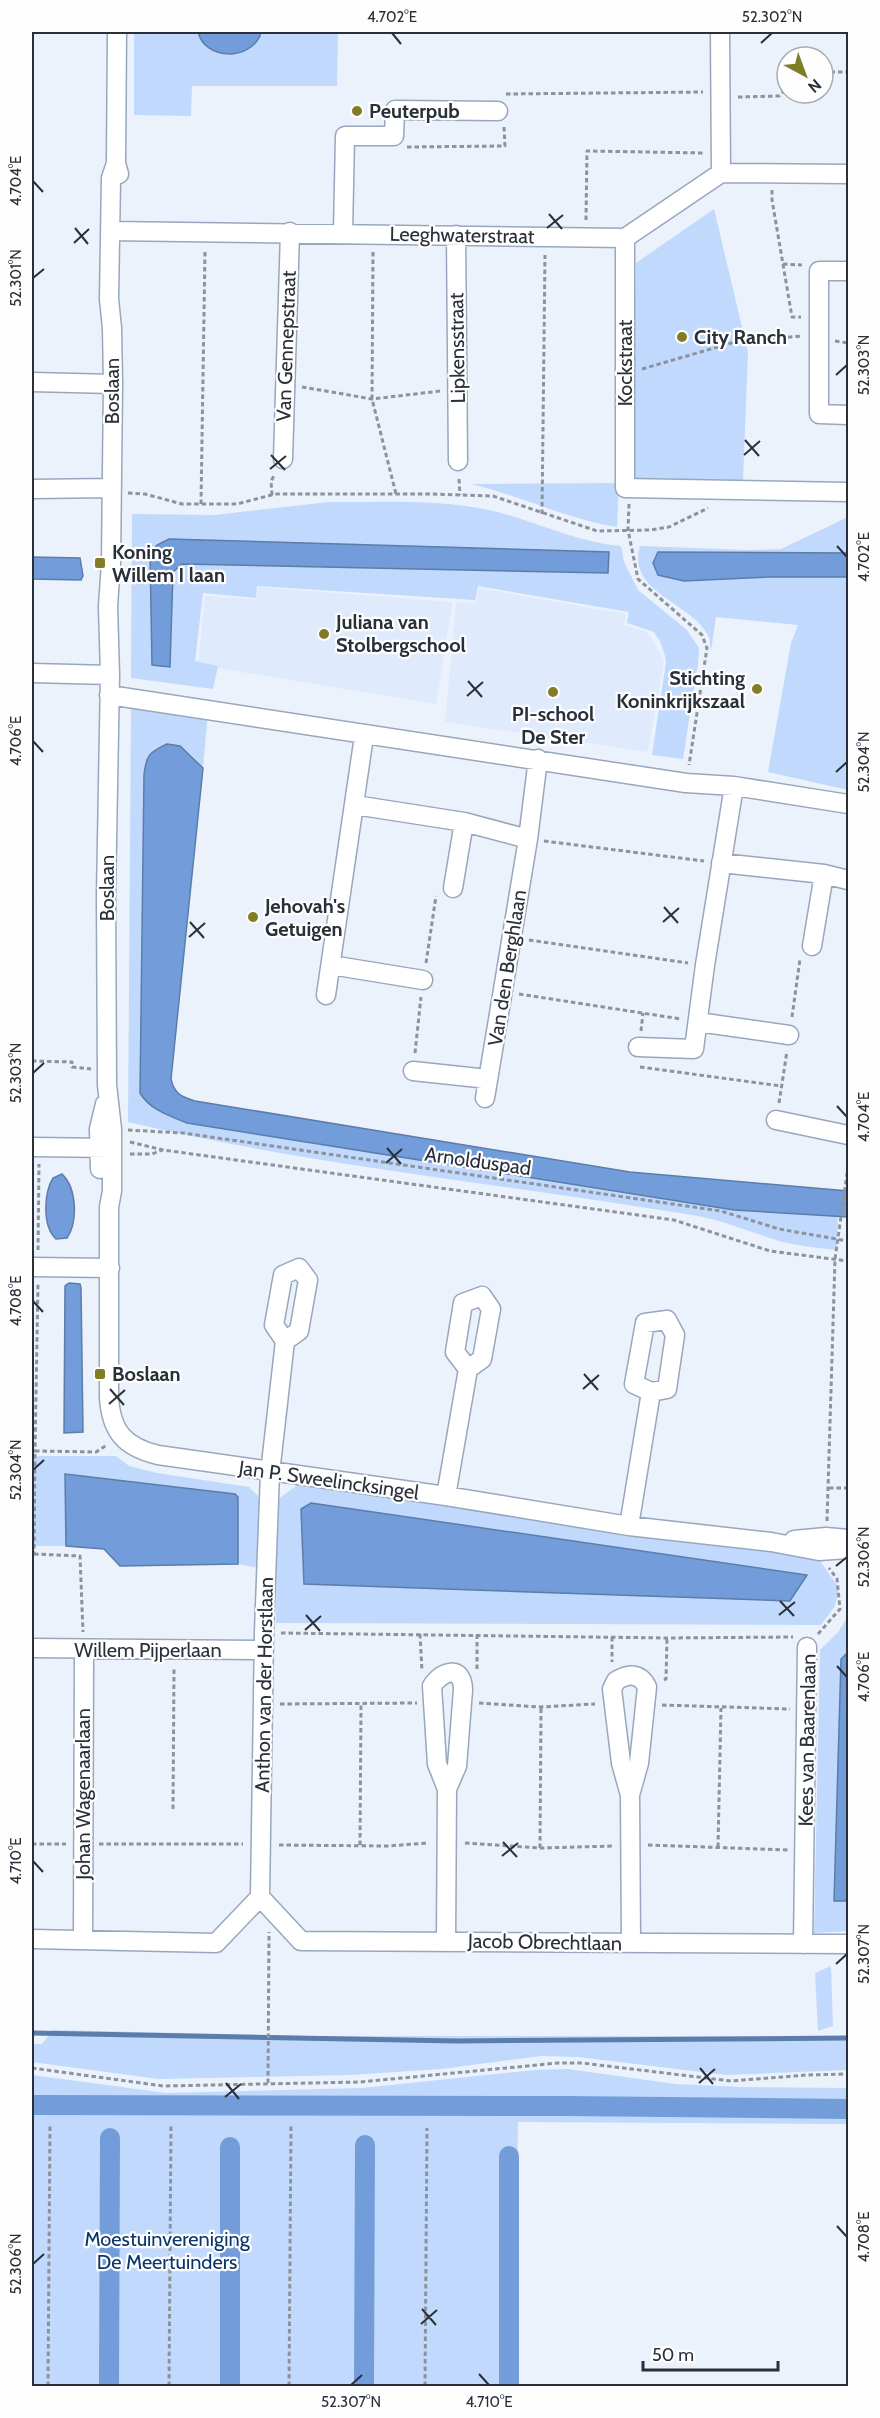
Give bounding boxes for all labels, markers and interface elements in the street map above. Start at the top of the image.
text: 4.702°E [367,8,417,26]
text: 52.302°N [742,8,802,26]
north arrow [775,45,835,105]
text: N [804,75,825,97]
place label: Peuterpub [369,99,460,123]
marker: Peuterpub [350,104,364,118]
text: 4.704°E [7,156,25,206]
street label: Leeghwaterstraat [389,222,535,248]
text: 52.301°N [7,249,25,307]
street label: Van Gennepstraat [271,270,301,422]
street label: Lipkensstraat [444,292,470,403]
street label: Kockstraat [613,319,637,406]
place label: City Ranch [694,325,787,349]
marker: City Ranch [675,330,689,344]
text: 52.303°N [855,335,873,395]
street label: Boslaan [100,358,124,424]
text: 4.702°E [855,532,873,582]
place label: Koning Willem I laan [112,540,225,587]
marker: Koning Willem I laan [93,556,107,570]
place label: Juliana van Stolbergschool [335,610,466,657]
marker: Juliana van Stolbergschool [317,627,331,641]
place label: Stichting Koninkrijkszaal [616,666,745,713]
marker: Stichting Koninkrijkszaal [750,682,764,696]
marker: PI-school De Ster [546,685,560,699]
place label: PI-school De Ster [512,702,594,749]
text: 4.706°E [7,716,25,766]
text: 52.304°N [855,731,873,793]
street label: Boslaan [95,855,119,921]
street label: Van den Berghlaan [483,888,531,1048]
place label: Jehovah's Getuigen [264,894,345,941]
marker: Jehovah's Getuigen [246,910,260,924]
text: 52.303°N [7,1043,25,1103]
text: 4.704°E [855,1092,873,1142]
street label: Arnolduspad [423,1142,533,1180]
text: 4.708°E [7,1275,25,1327]
place label: Boslaan [112,1362,181,1386]
marker: Boslaan [93,1367,107,1381]
text: 52.304°N [7,1439,25,1501]
street label: Jan P. Sweelincksingel [236,1455,421,1505]
text: 52.306°N [855,1527,873,1587]
street label: Anthon van der Horstlaan [250,1577,278,1793]
street label: Willem Pijperlaan [74,1638,222,1662]
text: 4.706°E [855,1652,873,1702]
street label: Kees van Baarenlaan [793,1653,821,1827]
street label: Johan Wagenaarlaan [71,1708,95,1881]
text: 4.710°E [7,1837,25,1885]
text: 52.307°N [855,1924,873,1984]
street label: Jacob Obrechtlaan [467,1929,622,1955]
text: 4.708°E [855,2211,873,2263]
park label: Moestuinvereniging De Meertuinders [84,2227,251,2274]
text: 52.306°N [7,2234,25,2294]
scale bar [643,2334,778,2372]
text: 50 m [652,2344,694,2366]
text: 52.307°N [321,2393,381,2411]
text: 4.710°E [465,2393,513,2411]

